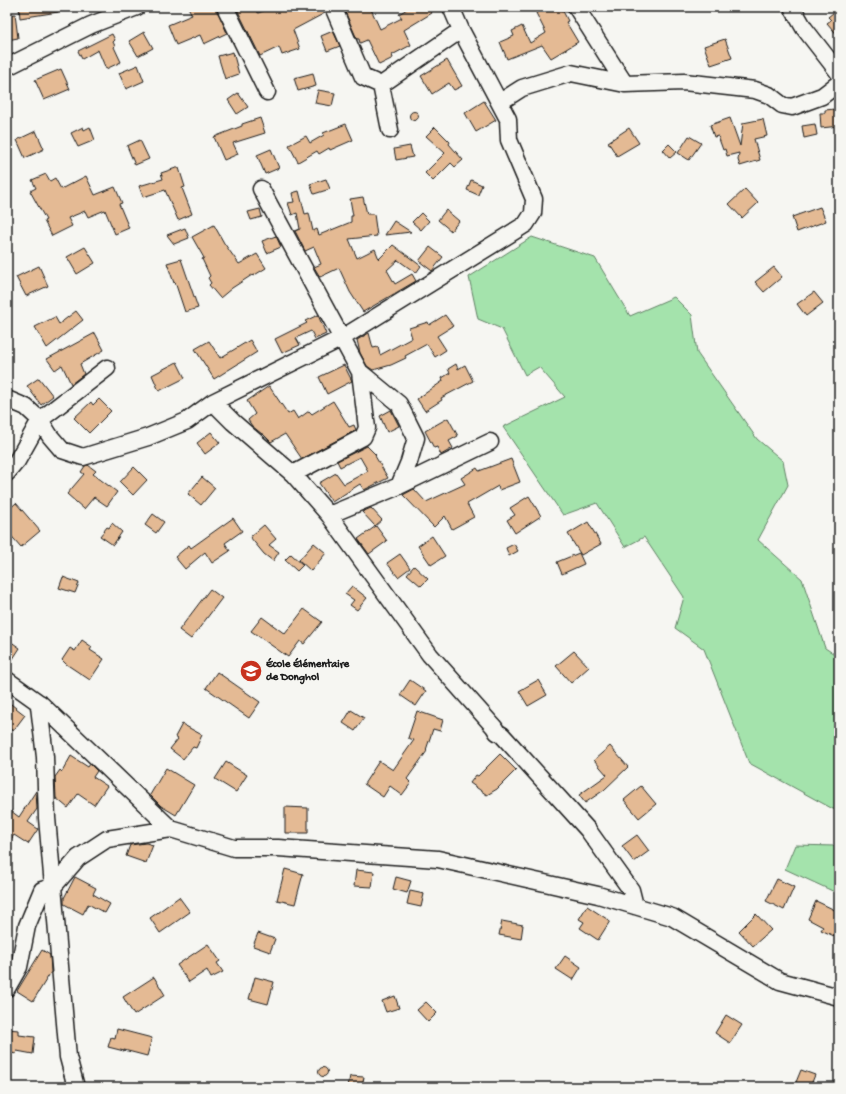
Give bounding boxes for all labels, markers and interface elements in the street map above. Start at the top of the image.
place label: École Élémentaire de Donghol [265,657,351,685]
school or university icon: École Élémentaire de Donghol [238,658,264,684]

